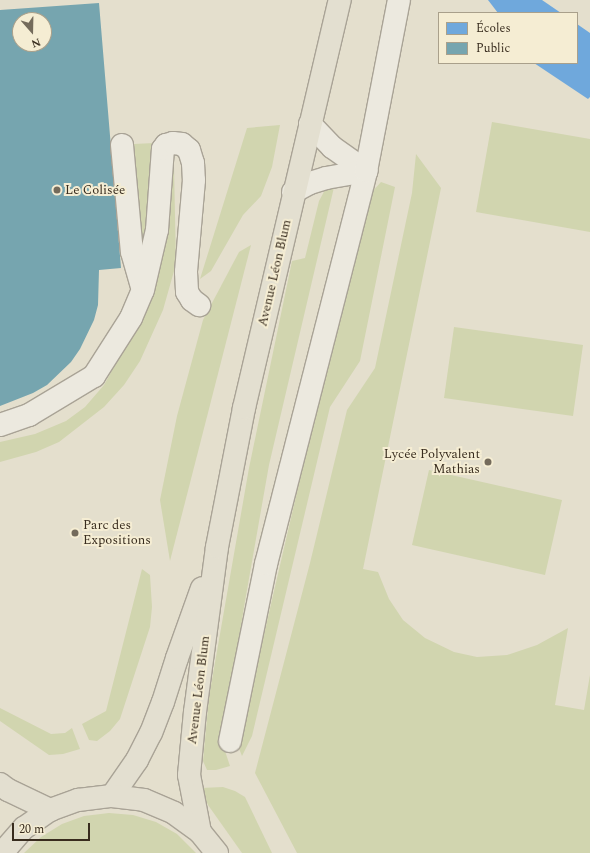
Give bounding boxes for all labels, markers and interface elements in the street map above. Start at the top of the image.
north arrow [12,12,52,52]
legend [438,12,578,64]
text: Écoles [476,19,511,38]
text: N [29,33,43,52]
text: Public [476,39,510,58]
place label: Le Colisée [65,182,125,198]
marker: Le Colisée [52,185,62,195]
street label: Avenue Léon Blum [255,218,295,328]
place label: Lycée Polyvalent Mathias [384,447,480,478]
marker: Lycée Polyvalent Mathias [483,457,493,467]
place label: Parc des Expositions [83,518,151,549]
marker: Parc des Expositions [70,528,80,538]
street label: Avenue Léon Blum [185,635,213,745]
scale bar [14,815,92,841]
text: 20 m [19,820,44,839]

